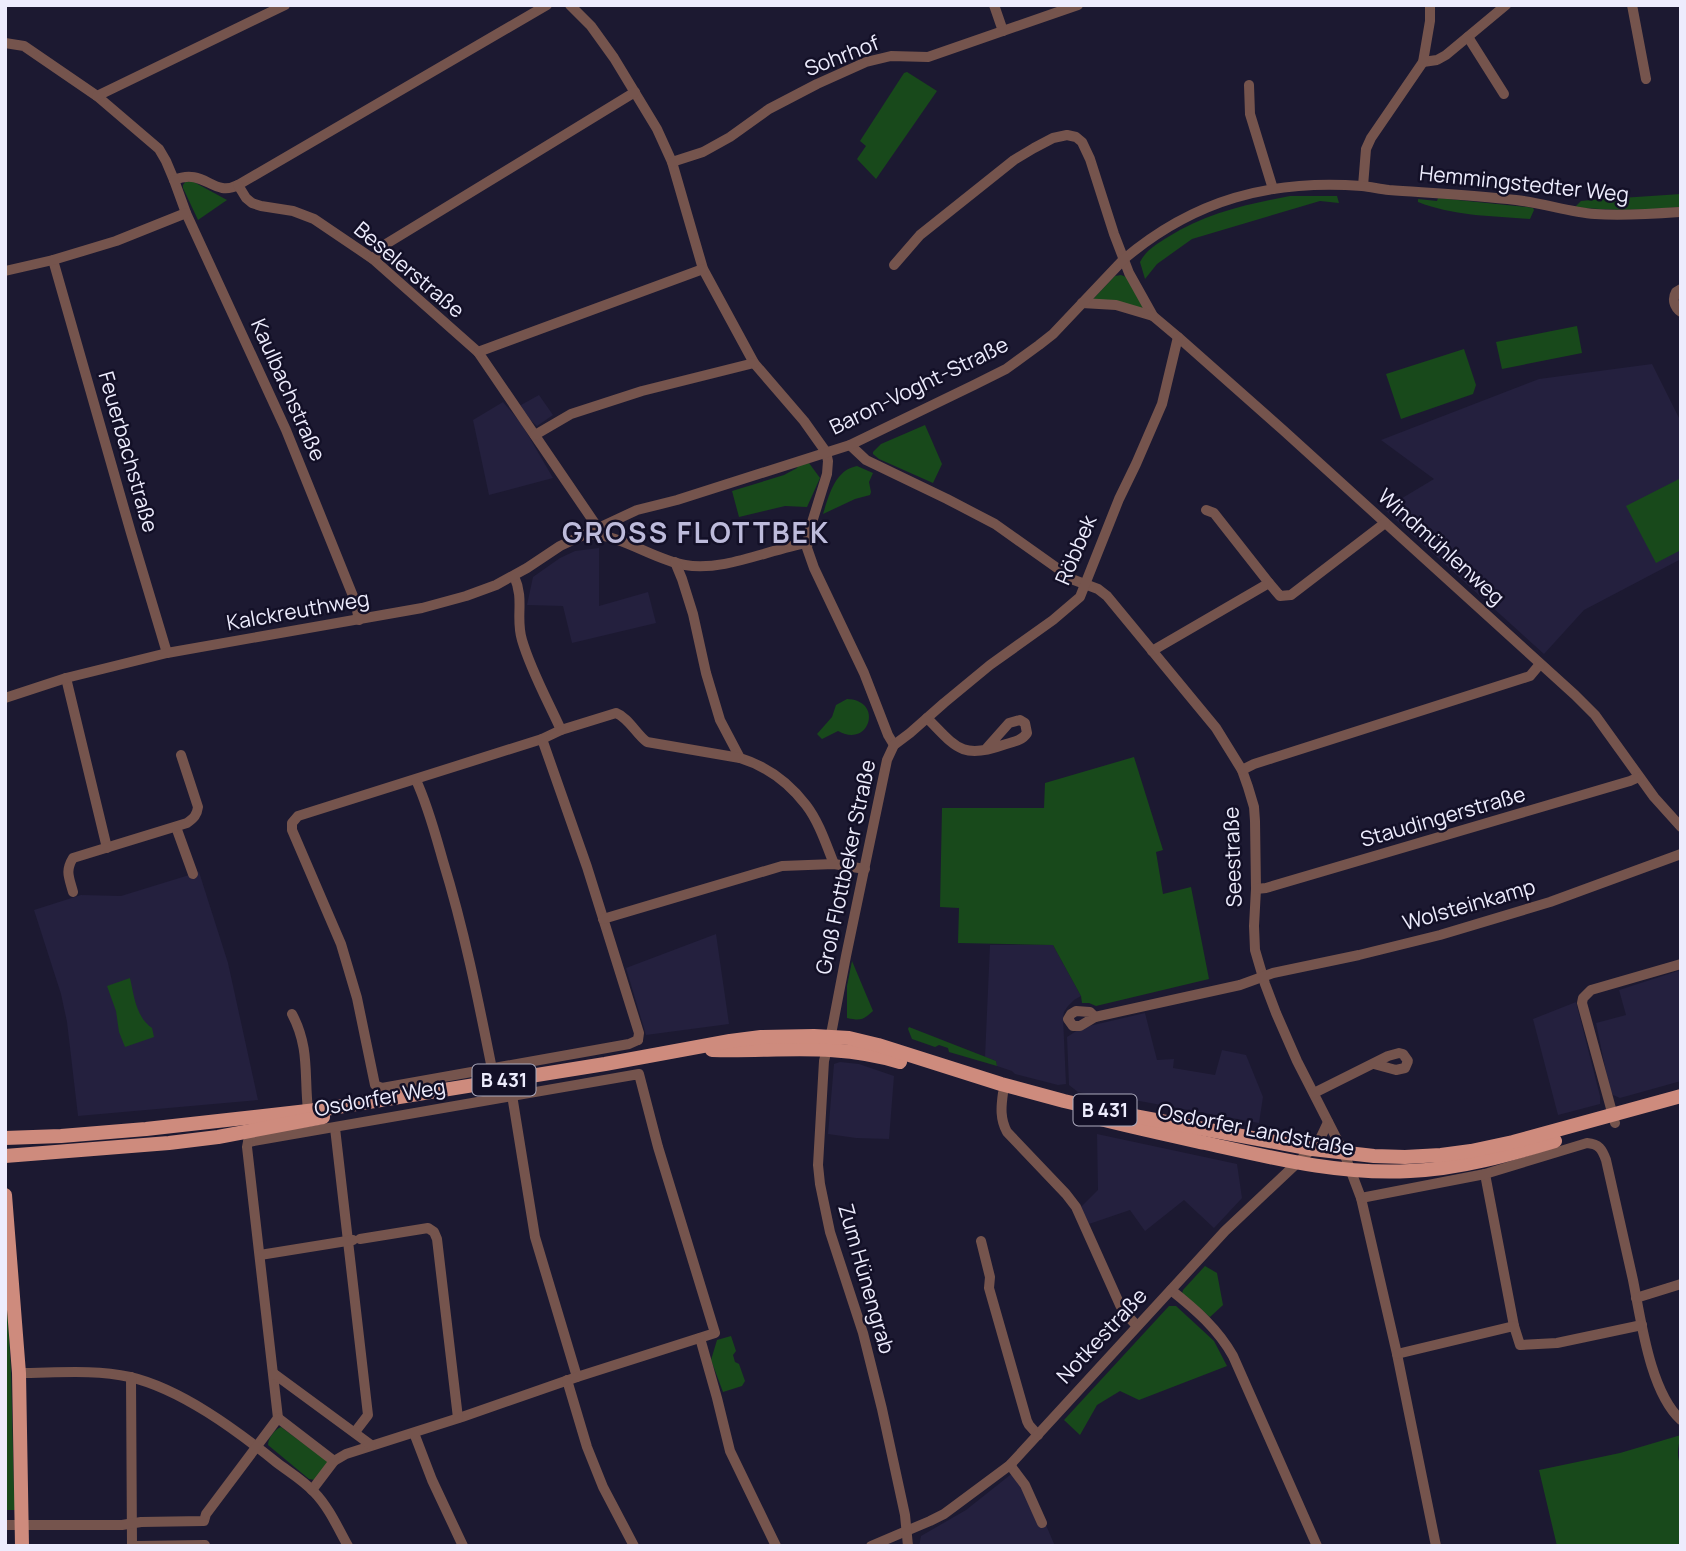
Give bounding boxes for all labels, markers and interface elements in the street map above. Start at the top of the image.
street label: Sohrhof [800,28,883,82]
street label: Hemmingstedter Weg [1418,158,1630,208]
street label: Beselerstraße [349,215,471,324]
street label: Kaulbachstraße [245,314,333,465]
street label: Baron-Voght-Straße [824,330,1013,441]
street label: Feuerbachstraße [93,368,165,535]
street label: Windmühlenweg [1372,482,1511,611]
street label: Röbbek [1048,510,1102,589]
district label: GROSS FLOTTBEK [562,513,830,551]
street label: Kalckreuthweg [224,584,371,636]
street label: Groß Flottbeker Straße [809,757,881,977]
street label: Staudingerstraße [1357,779,1528,853]
street label: Seestraße [1216,806,1248,908]
street label: Wolsteinkamp [1399,872,1538,936]
road number: B 431 [472,1064,536,1096]
street label: Osdorfer Weg [312,1072,448,1122]
road number: B 431 [1074,1094,1136,1126]
street label: Osdorfer Landstraße [1155,1096,1357,1162]
street label: Zum Hünengrab [832,1200,902,1357]
street label: Notkestraße [1050,1282,1153,1389]

